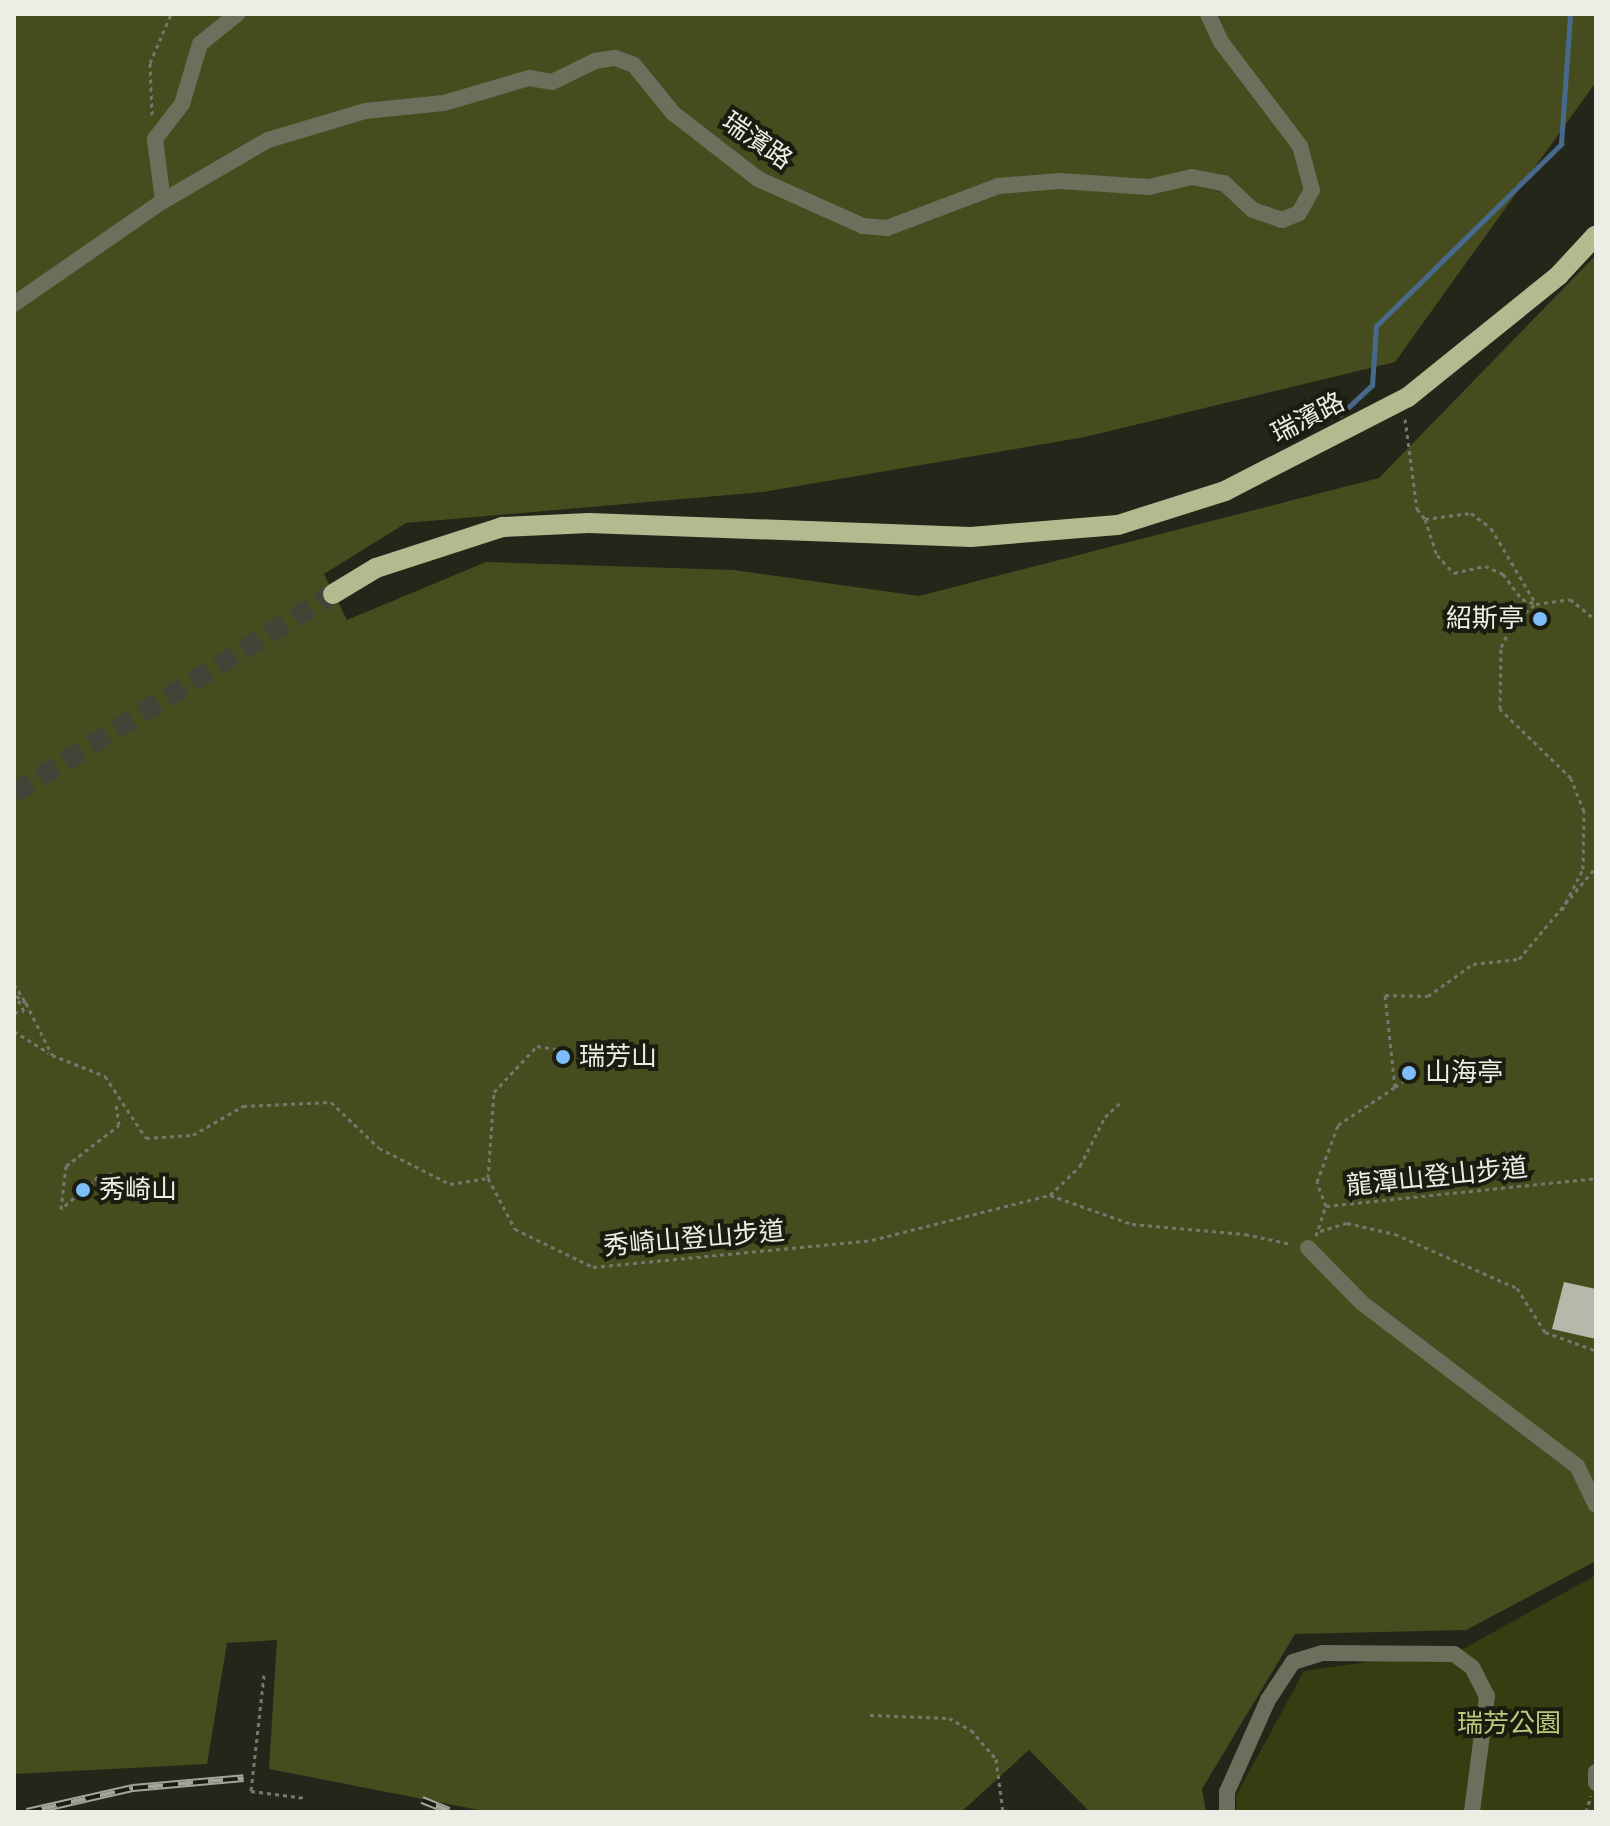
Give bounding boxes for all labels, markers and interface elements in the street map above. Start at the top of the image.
street label: 瑞濱路 [716,106,798,176]
street label: 瑞濱路 [1266,386,1350,450]
place label: 紹斯亭 [1446,603,1524,635]
marker: 紹斯亭 [1531,610,1549,628]
place label: 瑞芳山 [579,1041,657,1073]
marker: 瑞芳山 [554,1048,572,1066]
place label: 山海亭 [1425,1057,1503,1089]
marker: 山海亭 [1400,1064,1418,1082]
street label: 龍潭山登山步道 [1345,1152,1529,1202]
place label: 秀崎山 [99,1174,177,1206]
marker: 秀崎山 [74,1181,92,1199]
street label: 秀崎山登山步道 [602,1216,786,1262]
park label: 瑞芳公園 [1457,1708,1561,1740]

